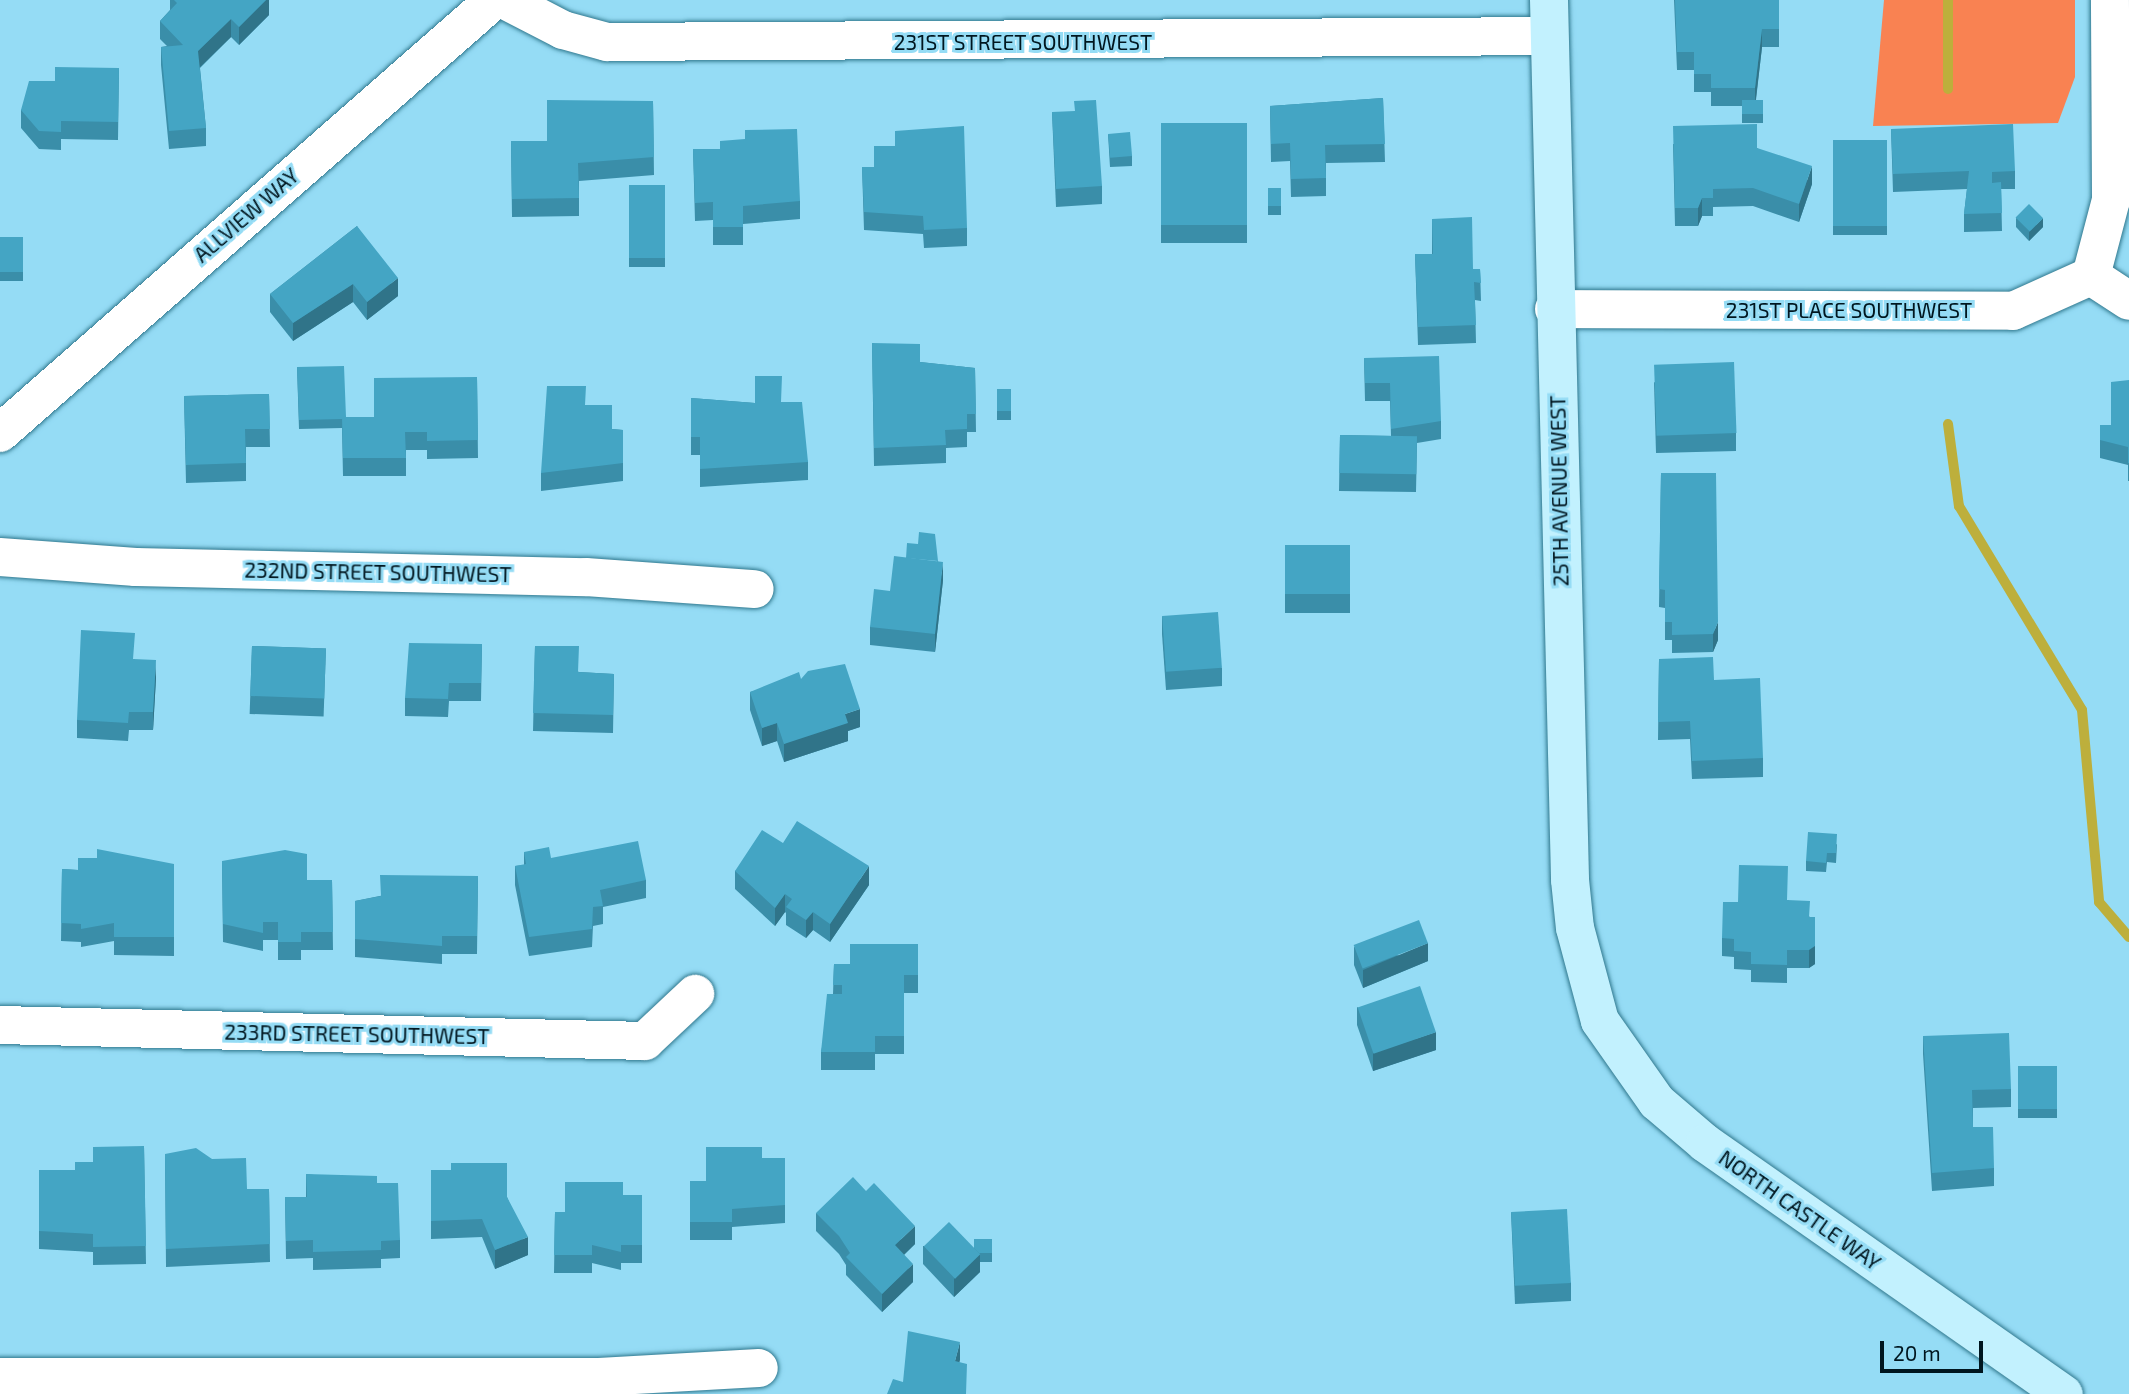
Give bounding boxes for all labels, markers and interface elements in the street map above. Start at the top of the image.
street label: 231ST STREET SOUTHWEST [893,29,1153,55]
street label: ALLVIEW WAY [188,163,304,267]
street label: 231ST PLACE SOUTHWEST [1726,297,1972,323]
street label: 25TH AVENUE WEST [1545,395,1573,587]
street label: 232ND STREET SOUTHWEST [244,557,512,587]
street label: 233RD STREET SOUTHWEST [224,1019,490,1049]
street label: NORTH CASTLE WAY [1714,1145,1886,1275]
scale bar [1884,1328,1987,1372]
text: 20 m [1893,1340,1941,1365]

